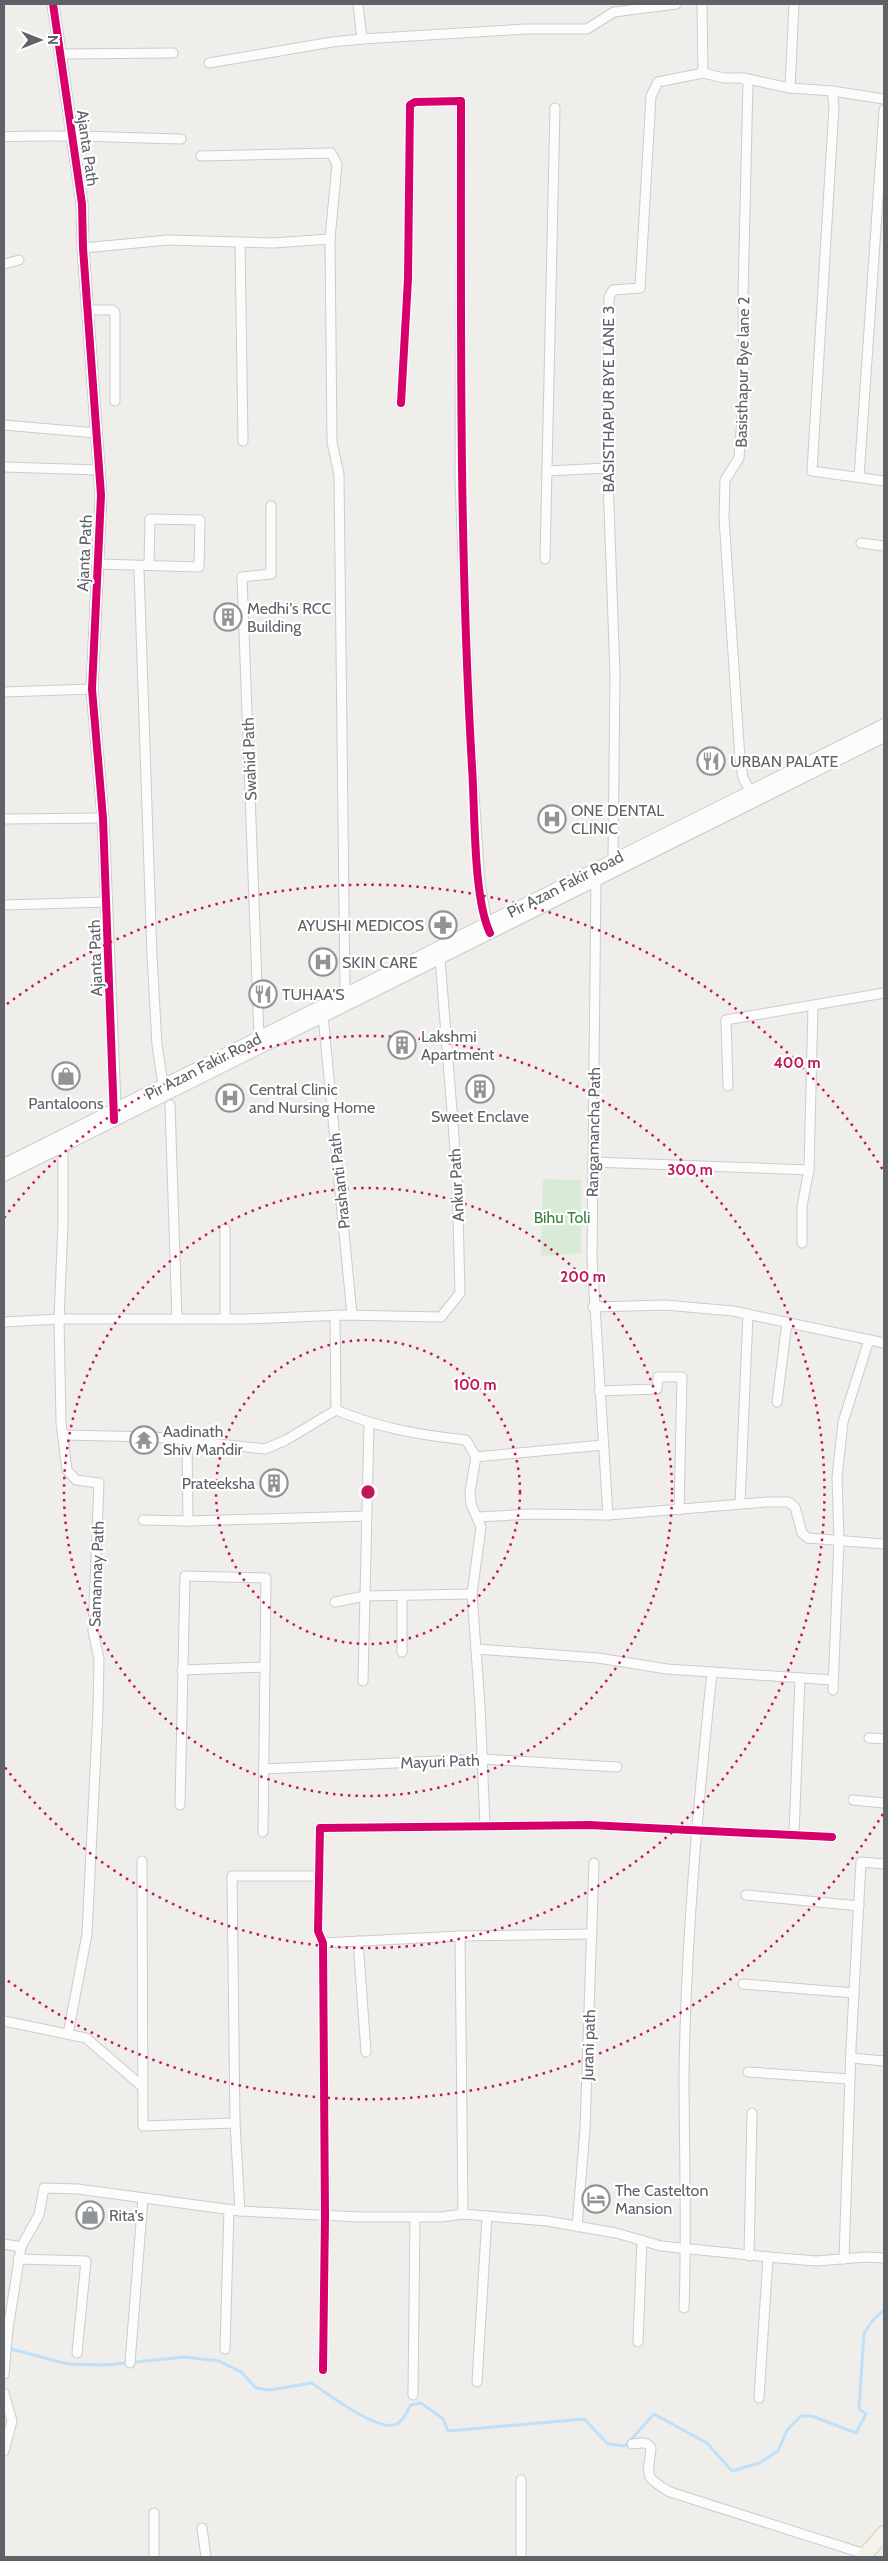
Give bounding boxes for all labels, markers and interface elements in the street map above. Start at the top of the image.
north arrow [15,15,65,65]
text: N [44,35,62,45]
street label: Ajanta Path [73,109,102,187]
street label: Basisthapur Bye lane 2 [732,296,753,448]
street label: BASISTHAPUR BYE LANE 3 [599,306,618,492]
street label: Ajanta Path [73,514,96,592]
place label: Medhi's RCC Building [247,599,331,636]
building icon: Medhi's RCC Building [213,602,243,632]
street label: Swahid Path [239,717,260,801]
restaurant icon: URBAN PALATE [696,746,726,776]
place label: URBAN PALATE [730,752,838,771]
place label: ONE DENTAL CLINIC [571,801,664,838]
hospital icon: ONE DENTAL CLINIC [537,804,567,834]
street label: Pir Azan Fakir Road [504,847,626,922]
pharmacy icon: AYUSHI MEDICOS [428,910,458,940]
place label: AYUSHI MEDICOS [297,916,424,935]
street label: Ajanta Path [85,919,106,997]
hospital icon: SKIN CARE [308,947,338,977]
place label: SKIN CARE [342,953,418,972]
restaurant icon: TUHAA'S [248,979,278,1009]
place label: TUHAA'S [282,985,345,1004]
place label: Lakshmi Apartment [421,1027,495,1064]
street label: Pir Azan Fakir Road [142,1029,264,1104]
building icon: Lakshmi Apartment [387,1030,417,1060]
text: 400 m [774,1054,820,1072]
shop icon: Pantaloons [51,1061,81,1091]
street label: Rangamancha Path [583,1067,604,1197]
building icon: Sweet Enclave [465,1074,495,1104]
place label: Central Clinic and Nursing Home [249,1080,375,1117]
hospital icon: Central Clinic and Nursing Home [215,1083,245,1113]
place label: Pantaloons [28,1094,104,1113]
place label: Sweet Enclave [431,1107,529,1126]
street label: Prashanti Path [325,1132,354,1230]
street label: Ankur Path [445,1148,468,1222]
text: 300 m [667,1161,713,1179]
park label: Bihu Toli [534,1208,590,1227]
text: 200 m [560,1268,606,1286]
text: 100 m [453,1376,497,1394]
place label: Aadinath Shiv Mandir [163,1422,244,1459]
temple icon: Aadinath Shiv Mandir [129,1425,159,1455]
building icon: Prateeksha [259,1468,289,1498]
place label: Prateeksha [182,1474,255,1493]
centre of rings [359,1483,377,1501]
street label: Samannay Path [85,1521,108,1627]
street label: Mayuri Path [400,1751,480,1772]
street label: Jurani path [578,2009,599,2082]
place label: The Castelton Mansion [615,2181,708,2218]
hotel icon: The Castelton Mansion [581,2184,611,2214]
shop icon: Rita's [75,2200,105,2230]
place label: Rita's [109,2206,144,2225]

